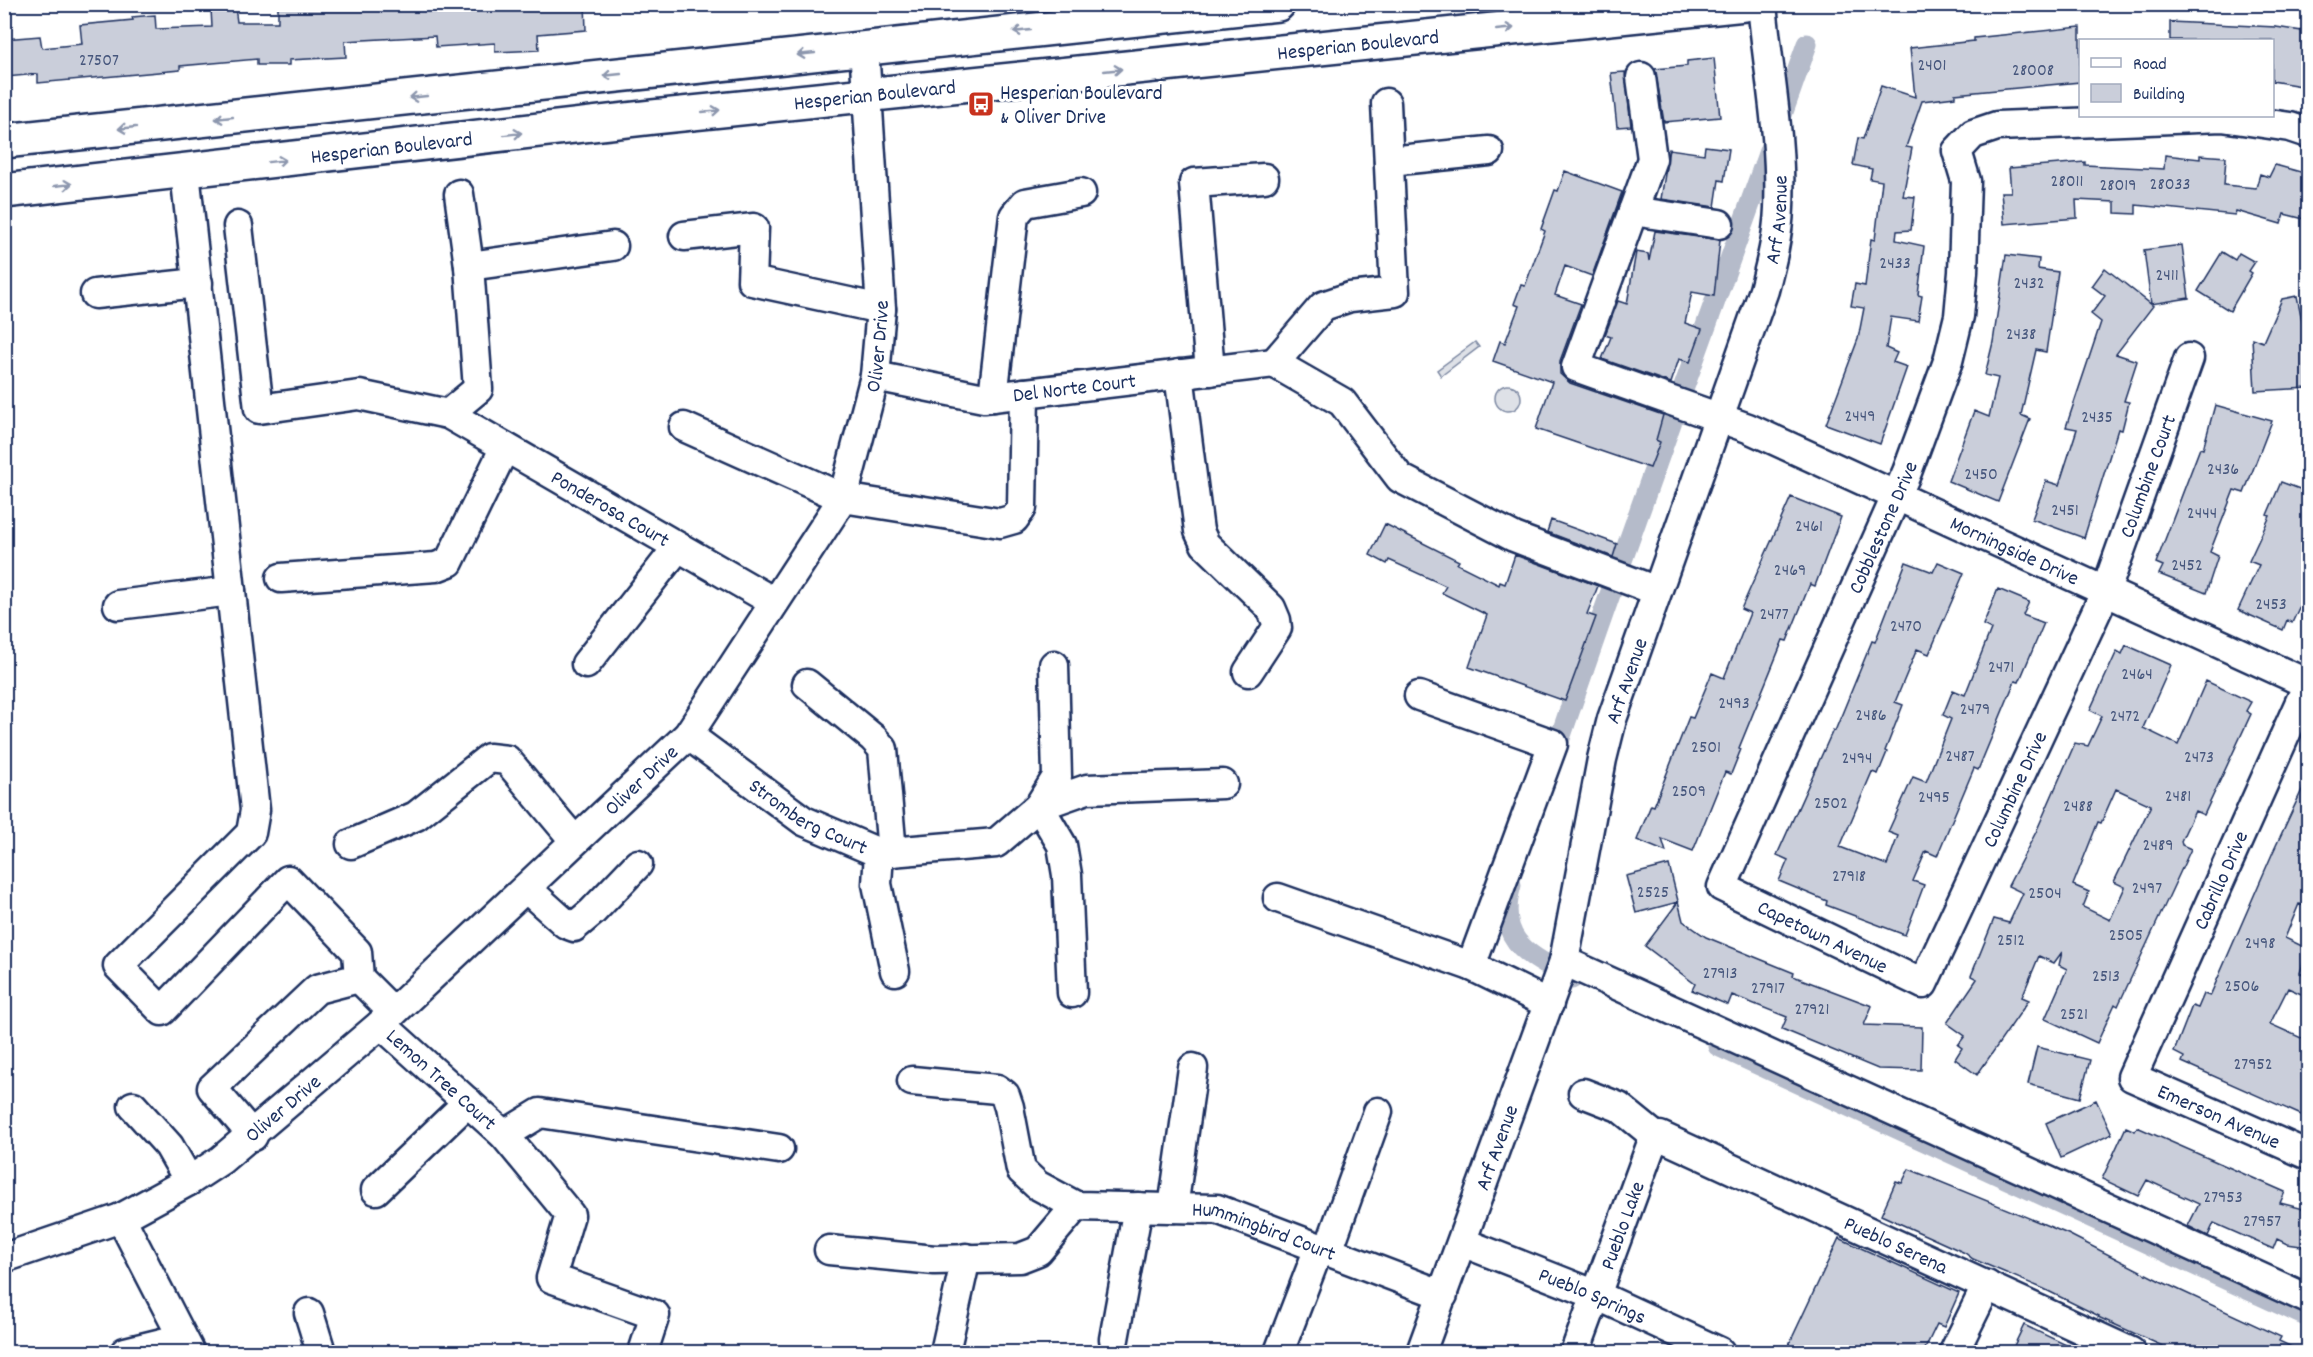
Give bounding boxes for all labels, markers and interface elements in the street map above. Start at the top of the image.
one-way arrow [1495,23,1515,34]
street label: Hesperian Boulevard [1276,24,1441,70]
one-way arrow [1012,26,1032,37]
legend [2079,39,2274,117]
house number: 27507 [79,49,119,74]
one-way arrow [796,49,816,60]
text: Road [2133,53,2167,78]
house number: 2401 [1917,54,1947,79]
house number: 28008 [2012,59,2054,84]
one-way arrow [1103,64,1123,75]
one-way arrow [602,70,622,81]
street label: Hesperian Boulevard [792,74,957,120]
place label: Hesperian Boulevard & Oliver Drive [1000,80,1163,134]
text: Building [2133,83,2185,108]
bus stop icon: Hesperian Boulevard & Oliver Drive [966,89,996,119]
one-way arrow [408,92,428,103]
one-way arrow [701,106,721,117]
one-way arrow [215,113,234,124]
one-way arrow [118,123,138,134]
street label: Hesperian Boulevard [309,126,474,174]
one-way arrow [502,128,522,139]
one-way arrow [267,156,287,167]
house number: 28011 [2051,170,2083,195]
house number: 28033 [2150,173,2190,198]
house number: 28019 [2099,174,2137,199]
street label: Arf Avenue [1759,175,1797,267]
one-way arrow [52,179,72,190]
house number: 2433 [1879,252,1911,277]
house number: 2411 [2155,264,2179,289]
house number: 2432 [2013,272,2045,297]
street label: Oliver Drive [859,299,899,396]
house number: 2438 [2006,323,2036,348]
street label: Del Norte Court [1011,368,1138,412]
house number: 2449 [1844,405,1876,430]
house number: 2435 [2081,406,2113,431]
street label: Columbine Court [2114,411,2186,543]
street label: Cobblestone Drive [1842,458,1928,600]
house number: 2436 [2207,458,2239,483]
house number: 2450 [1964,463,1998,488]
street label: Ponderosa Court [544,464,674,557]
house number: 2451 [2051,499,2079,524]
house number: 2444 [2187,502,2217,527]
street label: Morningside Drive [1944,510,2083,595]
house number: 2461 [1795,515,1823,540]
house number: 2452 [2171,554,2203,579]
house number: 2469 [1774,559,1806,584]
house number: 2453 [2255,593,2287,618]
house number: 2477 [1759,603,1789,628]
house number: 2470 [1890,615,1922,640]
street label: Arf Avenue [1599,635,1657,728]
house number: 2471 [1988,656,2014,681]
house number: 2464 [2121,663,2153,688]
house number: 2493 [1718,692,1750,717]
house number: 2479 [1960,698,1990,723]
house number: 2486 [1855,704,1887,729]
house number: 2472 [2110,705,2140,730]
street label: Columbine Drive [1977,727,2057,853]
house number: 2501 [1691,736,1721,761]
street label: Oliver Drive [599,739,687,824]
house number: 2487 [1945,745,1975,770]
house number: 2473 [2184,746,2214,771]
house number: 2494 [1841,747,1873,772]
street label: Stromberg Court [741,773,872,864]
house number: 2509 [1672,780,1706,805]
house number: 2481 [2165,785,2191,810]
house number: 2495 [1918,786,1950,811]
house number: 2502 [1814,792,1848,817]
house number: 2488 [2063,795,2093,820]
street label: Cabrillo Drive [2188,827,2258,936]
house number: 2489 [2143,834,2173,859]
house number: 27918 [1832,865,1866,890]
house number: 2497 [2132,877,2162,902]
house number: 2525 [1637,881,1669,906]
house number: 2504 [2028,882,2062,907]
street label: Capetown Avenue [1751,894,1892,983]
house number: 2505 [2109,924,2143,949]
house number: 2512 [1997,929,2025,954]
house number: 2498 [2245,932,2275,957]
house number: 27913 [1703,962,1737,987]
house number: 2513 [2092,965,2120,990]
house number: 2506 [2225,975,2259,1000]
house number: 27917 [1751,977,1785,1002]
house number: 27921 [1795,998,1829,1023]
house number: 2521 [2060,1003,2088,1028]
street label: Lemon Tree Court [378,1023,502,1139]
house number: 27952 [2233,1053,2273,1078]
street label: Oliver Drive [240,1069,329,1151]
street label: Emerson Avenue [2152,1078,2284,1159]
street label: Arf Avenue [1469,1101,1528,1195]
street label: Pueblo Lake [1594,1178,1654,1275]
house number: 27953 [2203,1186,2243,1211]
street label: Hummingbird Court [1192,1196,1339,1271]
street label: Pueblo Serena [1838,1210,1953,1284]
house number: 27957 [2243,1210,2281,1235]
street label: Pueblo Springs [1533,1262,1650,1334]

